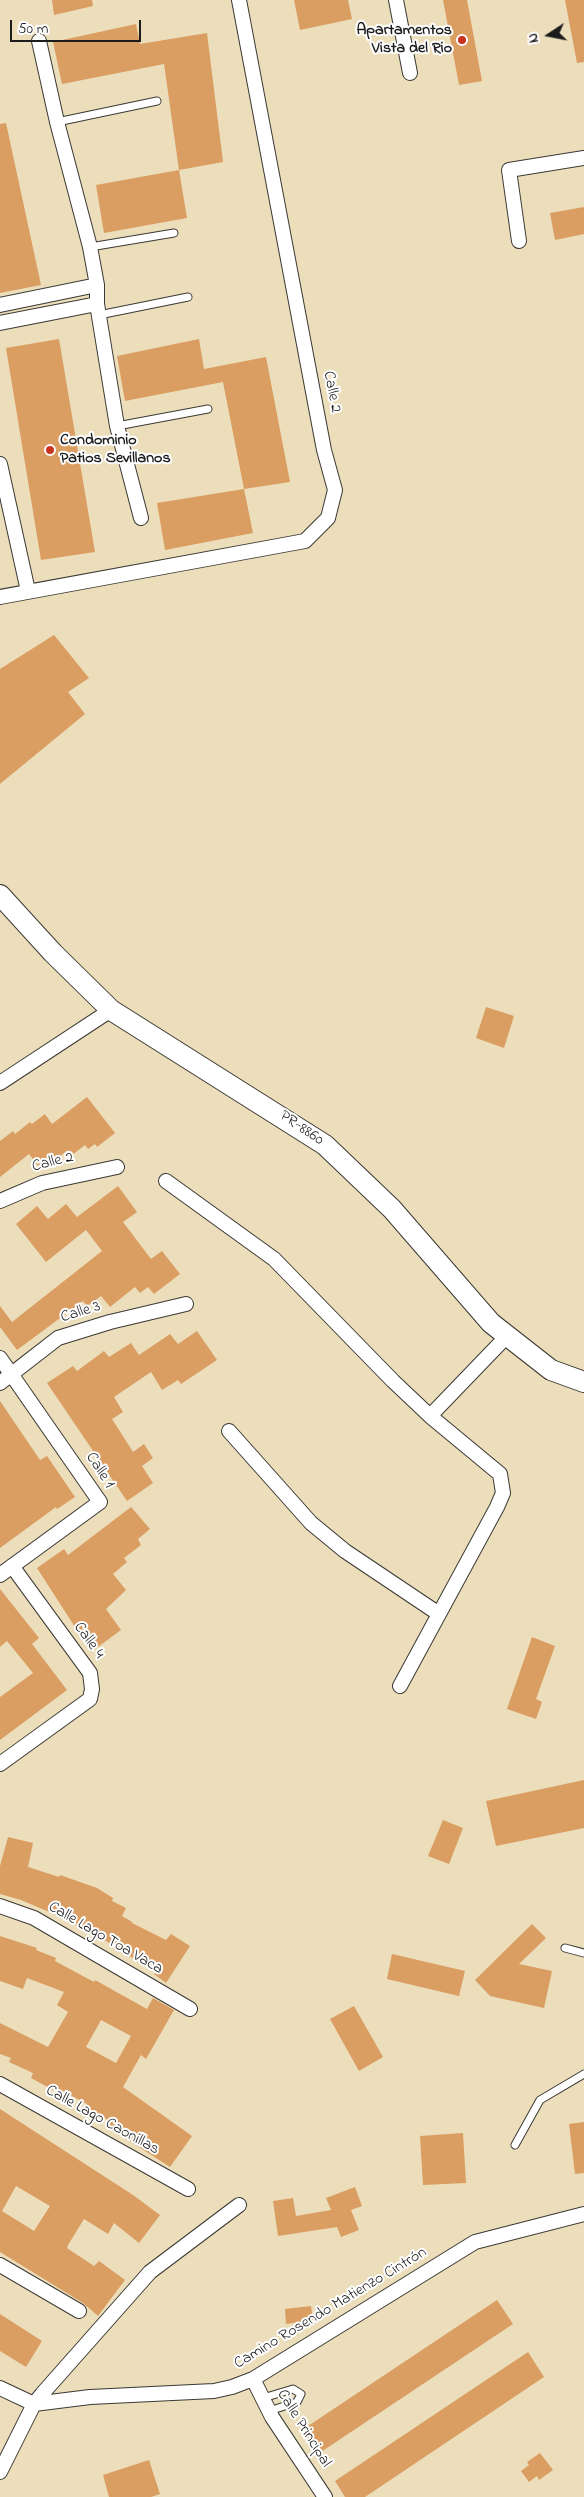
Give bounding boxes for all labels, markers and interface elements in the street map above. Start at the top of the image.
scale bar [12,10,144,42]
north arrow [524,10,574,60]
text: 50 m [18,18,48,40]
place label: Apartamentos Vista del Rio [357,21,452,59]
text: N [523,31,545,45]
marker: Apartamentos Vista del Rio [456,34,468,46]
street label: Calle 2 [318,370,344,414]
place label: Condominio Patios Sevillanos [60,431,171,469]
marker: Condominio Patios Sevillanos [44,444,56,456]
street label: PR-8860 [275,1107,327,1151]
street label: Calle 2 [30,1149,76,1177]
street label: Calle 3 [59,1298,103,1328]
street label: Calle 1 [80,1449,118,1493]
street label: Calle 4 [68,1619,108,1663]
street label: Calle Lago Toa Vaca [44,1898,166,1980]
street label: Calle Lago Caonillas [42,2082,162,2160]
street label: Camino Rosendo Matienzo Cintrón [231,2244,431,2374]
street label: Calle Principal [272,2387,334,2471]

